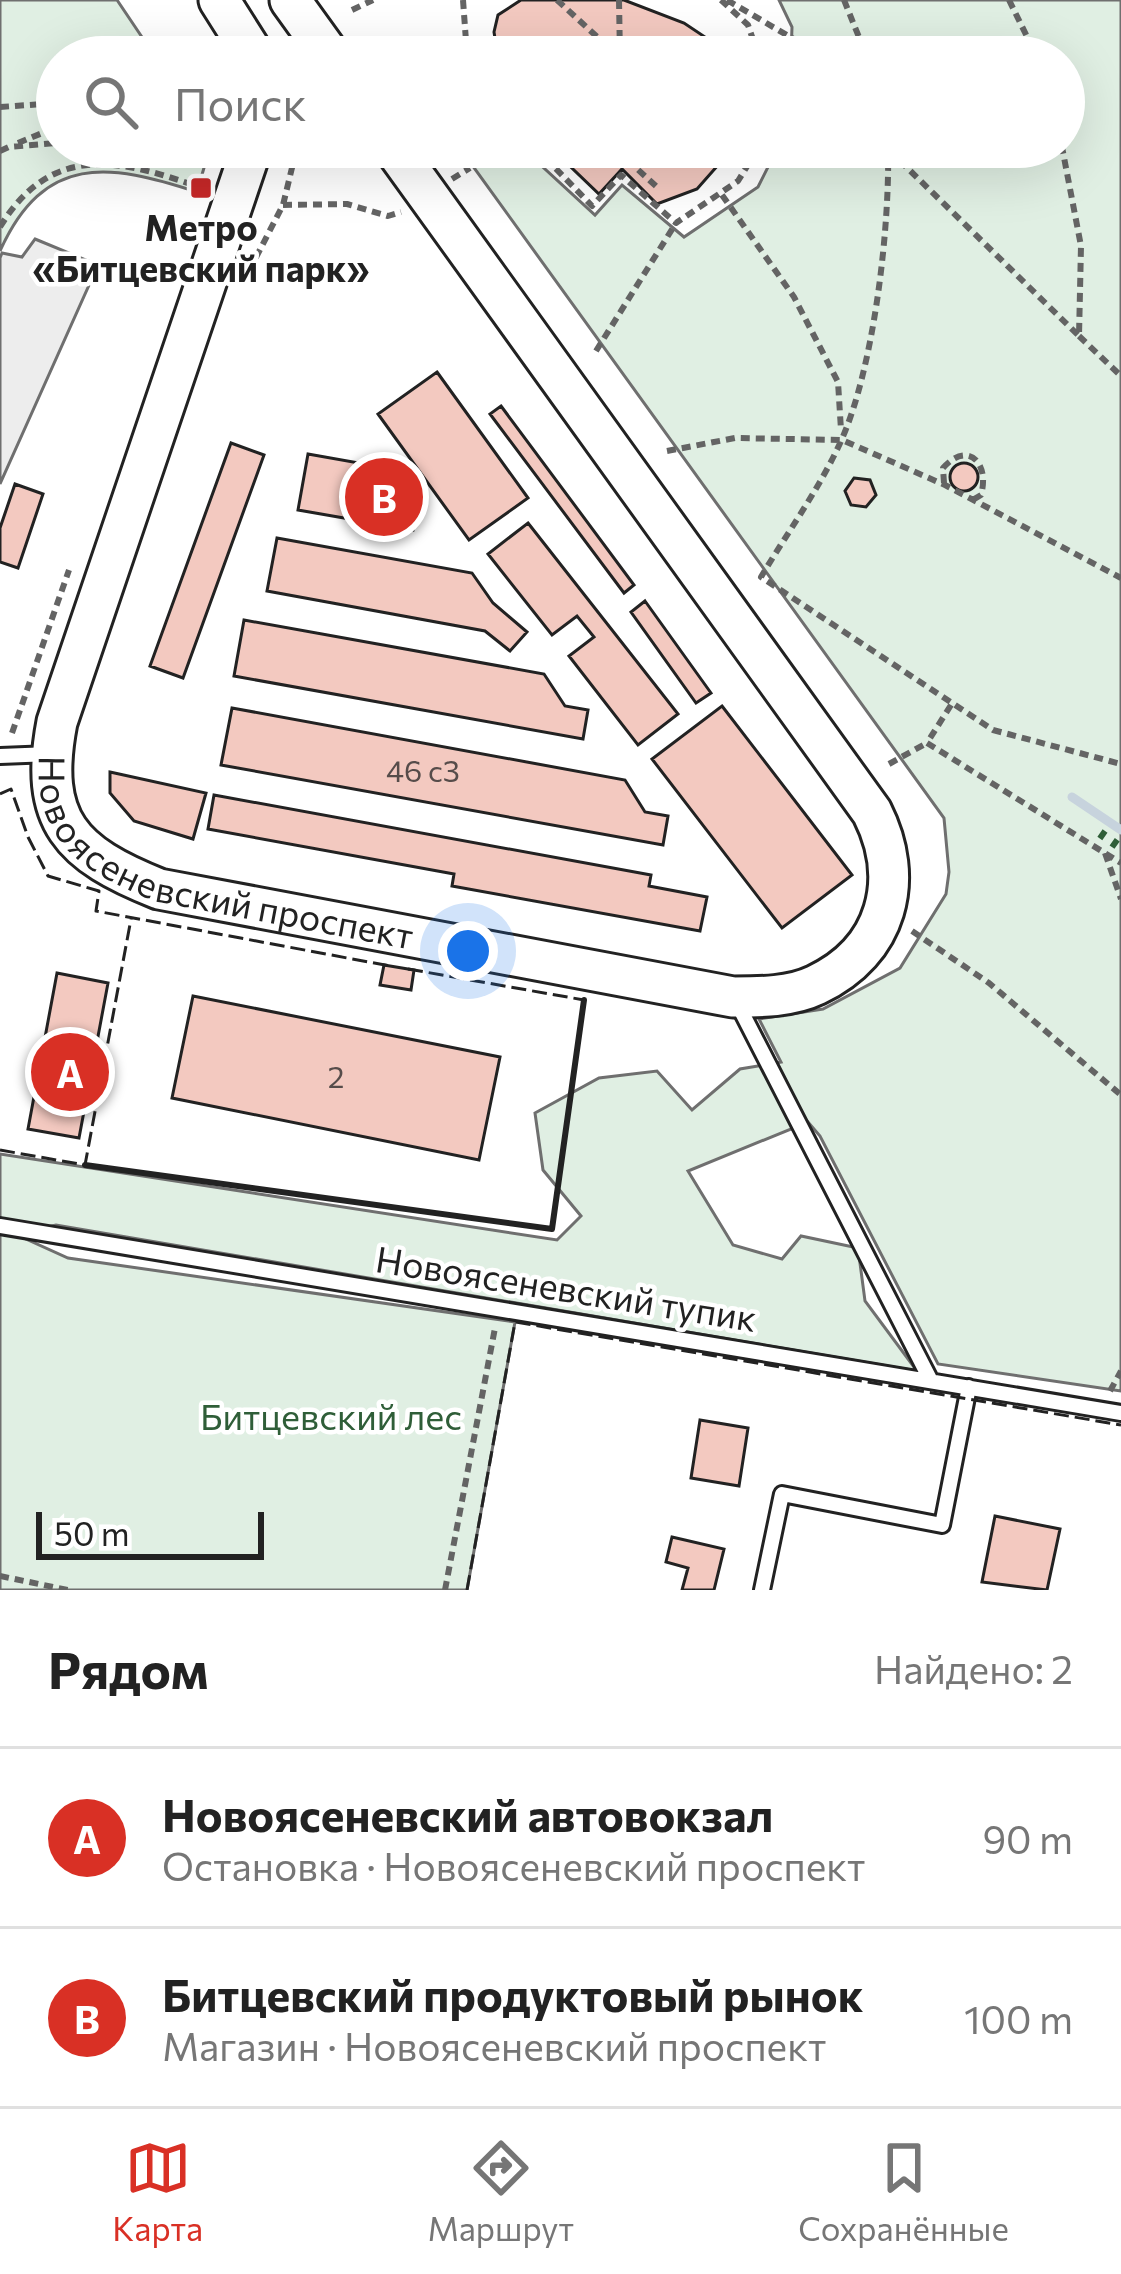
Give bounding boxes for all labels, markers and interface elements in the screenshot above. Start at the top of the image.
search box [36,36,1085,168]
icon: search [78,69,144,135]
text: Поиск [174,75,307,130]
marker: Метро «Битцевский парк» [188,175,214,201]
place label: Метро «Битцевский парк» [33,204,369,289]
pin: B [345,452,423,542]
house number: 46 с3 [386,751,460,788]
street label: Новоясеневский проспект [32,756,417,956]
your location [438,921,498,981]
pin: A [31,1027,109,1117]
house number: 2 [328,1057,344,1094]
street label: Новоясеневский тупик [373,1235,760,1339]
park label: Битцевский лес [200,1393,462,1437]
scale bar [36,1506,264,1559]
text: 50 m [54,1512,130,1553]
text: Рядом [48,1637,209,1700]
text: Найдено: 2 [874,1644,1073,1692]
text: Новоясеневский автовокзал [162,1786,773,1841]
text: A [73,1814,101,1862]
text: 90 m [982,1814,1073,1862]
text: Остановка · Новоясеневский проспект [162,1841,865,1889]
text: Битцевский продуктовый рынок [162,1966,863,2021]
text: B [74,1994,100,2042]
text: 100 m [964,1994,1073,2042]
text: Магазин · Новоясеневский проспект [162,2021,826,2069]
tab: Карта [112,2135,203,2248]
tab: Маршрут [427,2135,574,2248]
tab: Сохранённые [798,2135,1009,2248]

